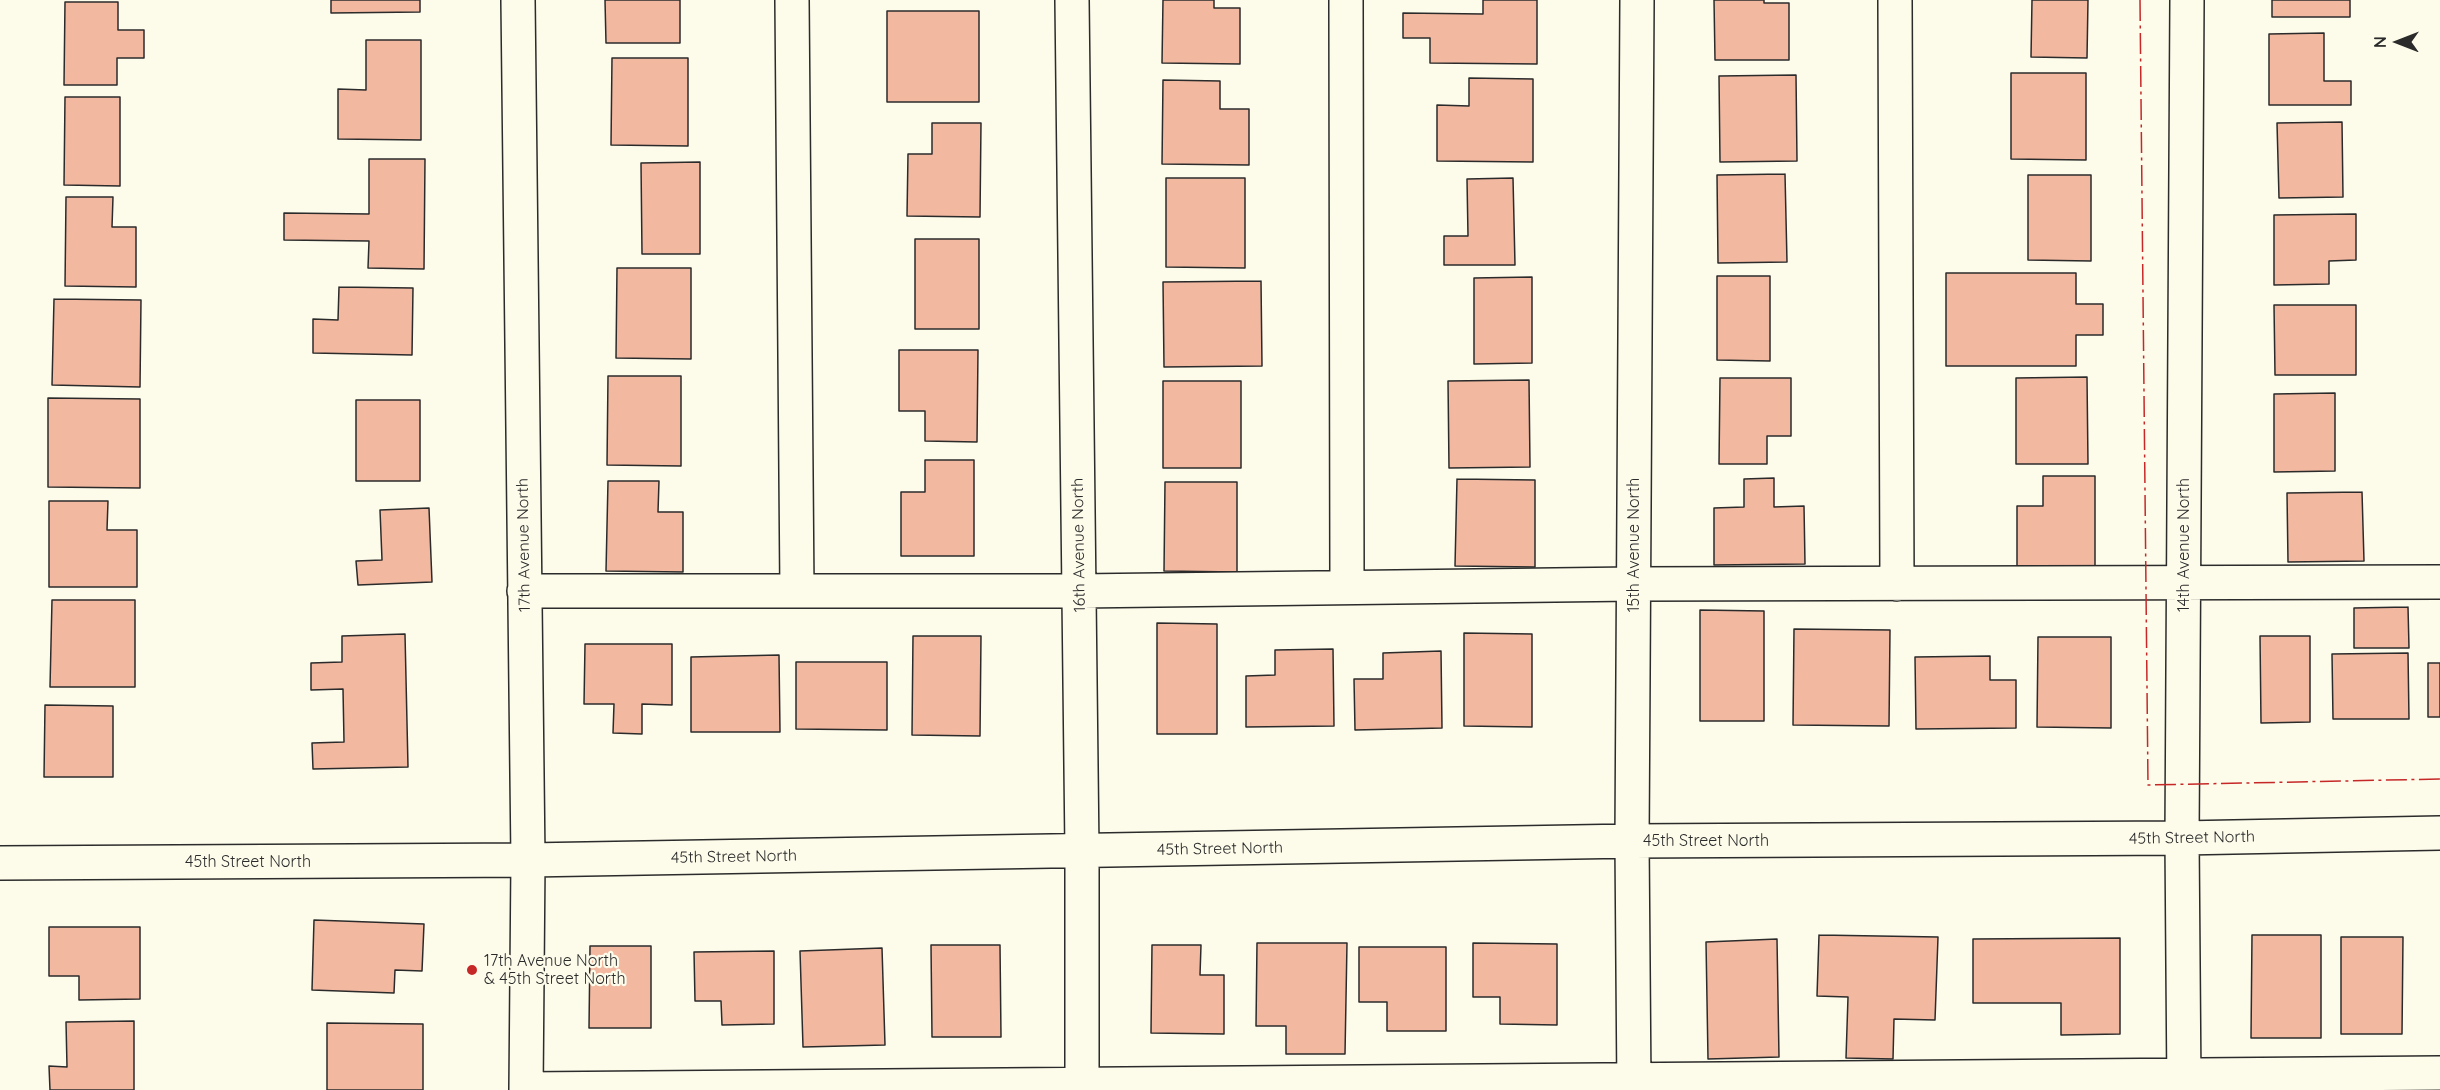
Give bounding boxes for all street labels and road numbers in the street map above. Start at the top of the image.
street label: 17th Avenue North [513,478,535,612]
street label: 16th Avenue North [1068,478,1090,612]
street label: 15th Avenue North [1624,478,1644,612]
street label: 14th Avenue North [2174,478,2194,612]
street label: 45th Street North [2129,827,2255,849]
street label: 45th Street North [1643,831,1769,851]
street label: 45th Street North [1157,838,1283,860]
street label: 45th Street North [671,846,797,868]
street label: 45th Street North [185,852,311,872]

